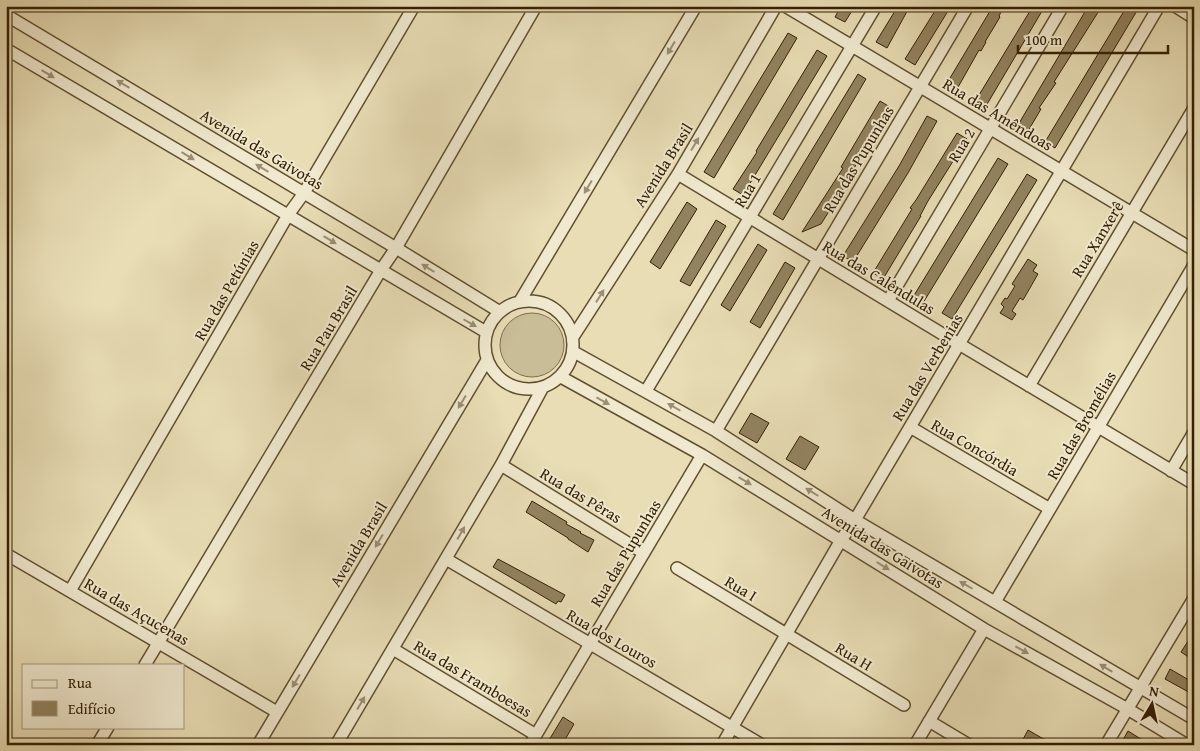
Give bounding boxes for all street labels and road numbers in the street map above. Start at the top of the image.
street label: Rua das Amêndoas [938,72,1058,156]
street label: Rua das Pupunhas [816,101,900,217]
street label: Avenida das Gaivotas [196,103,328,195]
street label: Avenida Brasil [628,118,699,212]
street label: Rua 2 [941,123,981,167]
street label: Rua 1 [727,168,767,212]
street label: Rua Xanxerê [1065,196,1129,282]
street label: Rua das Calêndulas [818,234,940,320]
street label: Rua das Petúnias [187,235,265,345]
street label: Rua Pau Brasil [293,280,363,375]
street label: Rua das Verbenias [885,309,969,425]
street label: Rua das Bromélias [1040,366,1122,484]
street label: Rua Concórdia [927,412,1023,482]
street label: Rua das Pêras [536,461,626,529]
street label: Rua das Pupunhas [583,495,667,611]
street label: Avenida Brasil [323,496,393,591]
street label: Avenida das Gaivotas [817,500,949,594]
street label: Rua I [720,569,762,607]
street label: Rua das Açucenas [80,571,194,651]
street label: Rua dos Louros [562,602,662,674]
street label: Rua das Framboesas [409,633,537,723]
street label: Rua H [831,636,877,677]

